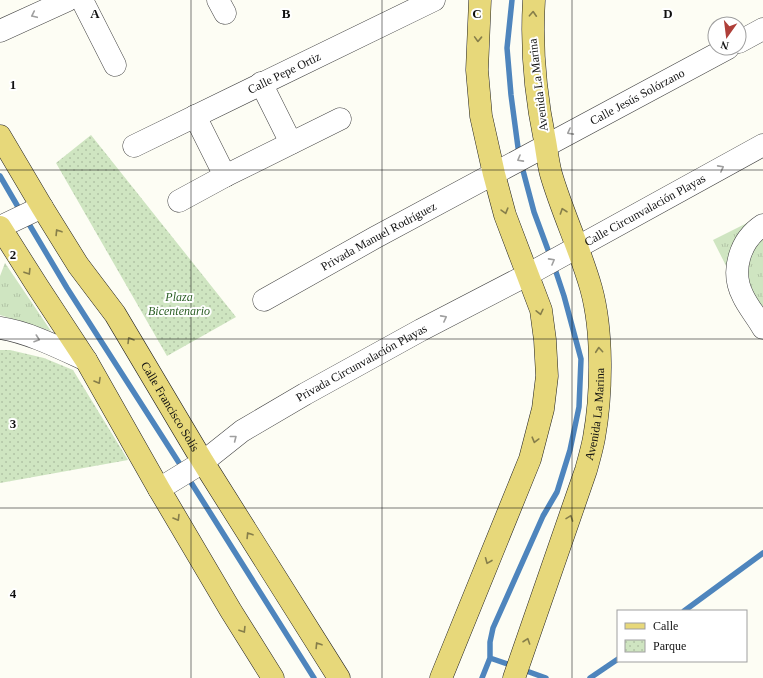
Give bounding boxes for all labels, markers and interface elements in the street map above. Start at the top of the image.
text: A [90,6,100,21]
text: B [282,6,291,21]
text: C [472,6,482,21]
text: D [663,6,673,21]
one-way arrow [31,11,38,19]
one-way arrow [528,11,537,17]
north arrow [707,16,747,56]
one-way arrow [474,36,483,42]
street label: Avenida La Marina [525,37,551,132]
text: N [719,39,730,52]
street label: Calle Pepe Ortiz [245,49,323,97]
street label: Calle Jesús Solórzano [587,66,687,128]
text: 1 [10,77,16,92]
one-way arrow [567,128,574,135]
one-way arrow [517,155,524,162]
one-way arrow [717,165,724,172]
street label: Calle Circunvalación Playas [582,171,708,249]
street label: Privada Manuel Rodríguez [318,199,439,274]
one-way arrow [500,207,509,214]
one-way arrow [559,208,568,215]
one-way arrow [55,230,62,237]
text: 2 [10,247,16,262]
one-way arrow [548,259,555,266]
one-way arrow [23,268,31,275]
park label: Plaza Bicentenario [148,290,210,318]
one-way arrow [536,309,544,315]
one-way arrow [440,316,447,323]
street label: Privada Circunvalación Playas [294,321,430,405]
one-way arrow [34,334,41,343]
one-way arrow [128,337,135,344]
one-way arrow [594,347,603,353]
street label: Calle Francisco Solís [138,359,202,454]
street label: Avenida La Marina [582,367,607,462]
one-way arrow [94,377,101,384]
text: 3 [10,416,17,431]
one-way arrow [230,435,237,443]
one-way arrow [531,436,540,443]
one-way arrow [172,514,179,521]
one-way arrow [565,515,573,522]
one-way arrow [246,532,254,539]
one-way arrow [484,558,492,565]
text: 4 [10,586,17,601]
legend [617,610,747,662]
text: Calle [653,619,678,633]
one-way arrow [239,626,246,633]
one-way arrow [522,638,531,645]
text: Parque [653,639,686,653]
one-way arrow [315,642,323,649]

